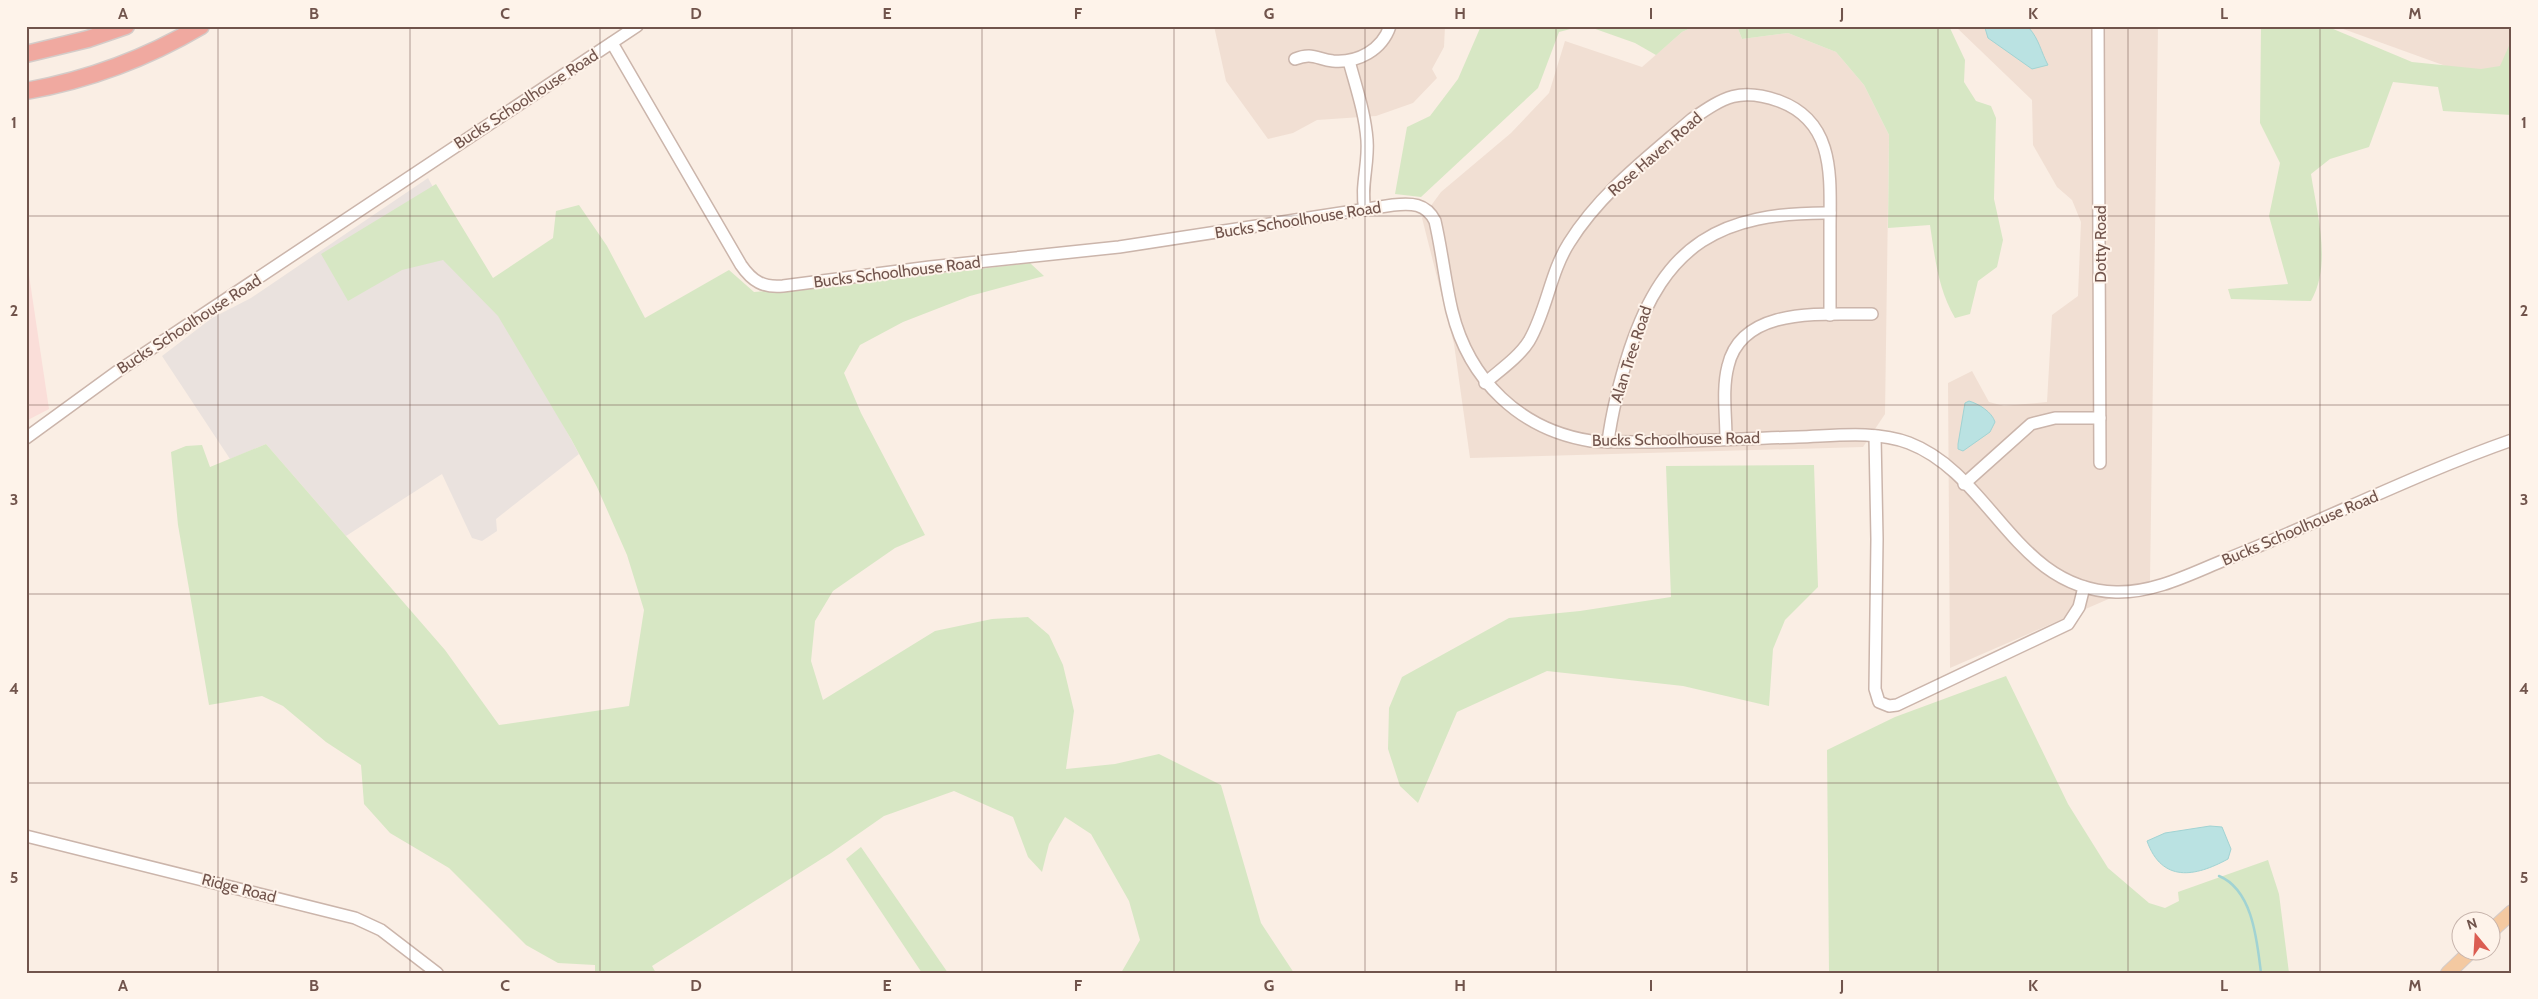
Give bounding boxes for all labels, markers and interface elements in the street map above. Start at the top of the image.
text: A [118,4,128,23]
text: B [309,4,319,23]
text: C [500,4,510,23]
text: D [690,4,702,23]
text: E [882,4,892,23]
text: F [1074,4,1083,23]
text: G [1264,4,1274,23]
text: H [1454,4,1466,23]
text: I [1649,4,1653,23]
text: J [1839,4,1844,23]
text: K [2028,4,2038,23]
text: L [2220,4,2228,23]
text: M [2408,4,2422,23]
street label: Bucks Schoolhouse Road [450,45,602,153]
street label: Rose Haven Road [1604,108,1706,200]
text: 1 [11,113,17,132]
text: 1 [2521,113,2527,132]
street label: Bucks Schoolhouse Road [1213,197,1383,243]
street label: Dotty Road [2091,205,2110,283]
street label: Bucks Schoolhouse Road [812,252,982,292]
street label: Bucks Schoolhouse Road [113,270,265,378]
text: 2 [10,301,18,320]
text: 2 [2520,301,2528,320]
street label: Alan Tree Road [1606,303,1656,405]
street label: Bucks Schoolhouse Road [1592,428,1760,450]
street label: Bucks Schoolhouse Road [2219,486,2381,570]
text: 3 [10,490,18,509]
text: 3 [2520,490,2528,509]
text: 4 [9,679,19,698]
text: 4 [2519,679,2529,698]
text: 5 [10,868,18,887]
text: 5 [2520,868,2528,887]
street label: Ridge Road [200,870,278,906]
north arrow [2450,912,2500,962]
text: N [2464,914,2479,934]
text: A [118,976,128,995]
text: B [309,976,319,995]
text: C [500,976,510,995]
text: D [690,976,702,995]
text: E [882,976,892,995]
text: F [1074,976,1083,995]
text: G [1264,976,1274,995]
text: H [1454,976,1466,995]
text: I [1649,976,1653,995]
text: J [1839,976,1844,995]
text: K [2028,976,2038,995]
text: L [2220,976,2228,995]
text: M [2408,976,2422,995]

